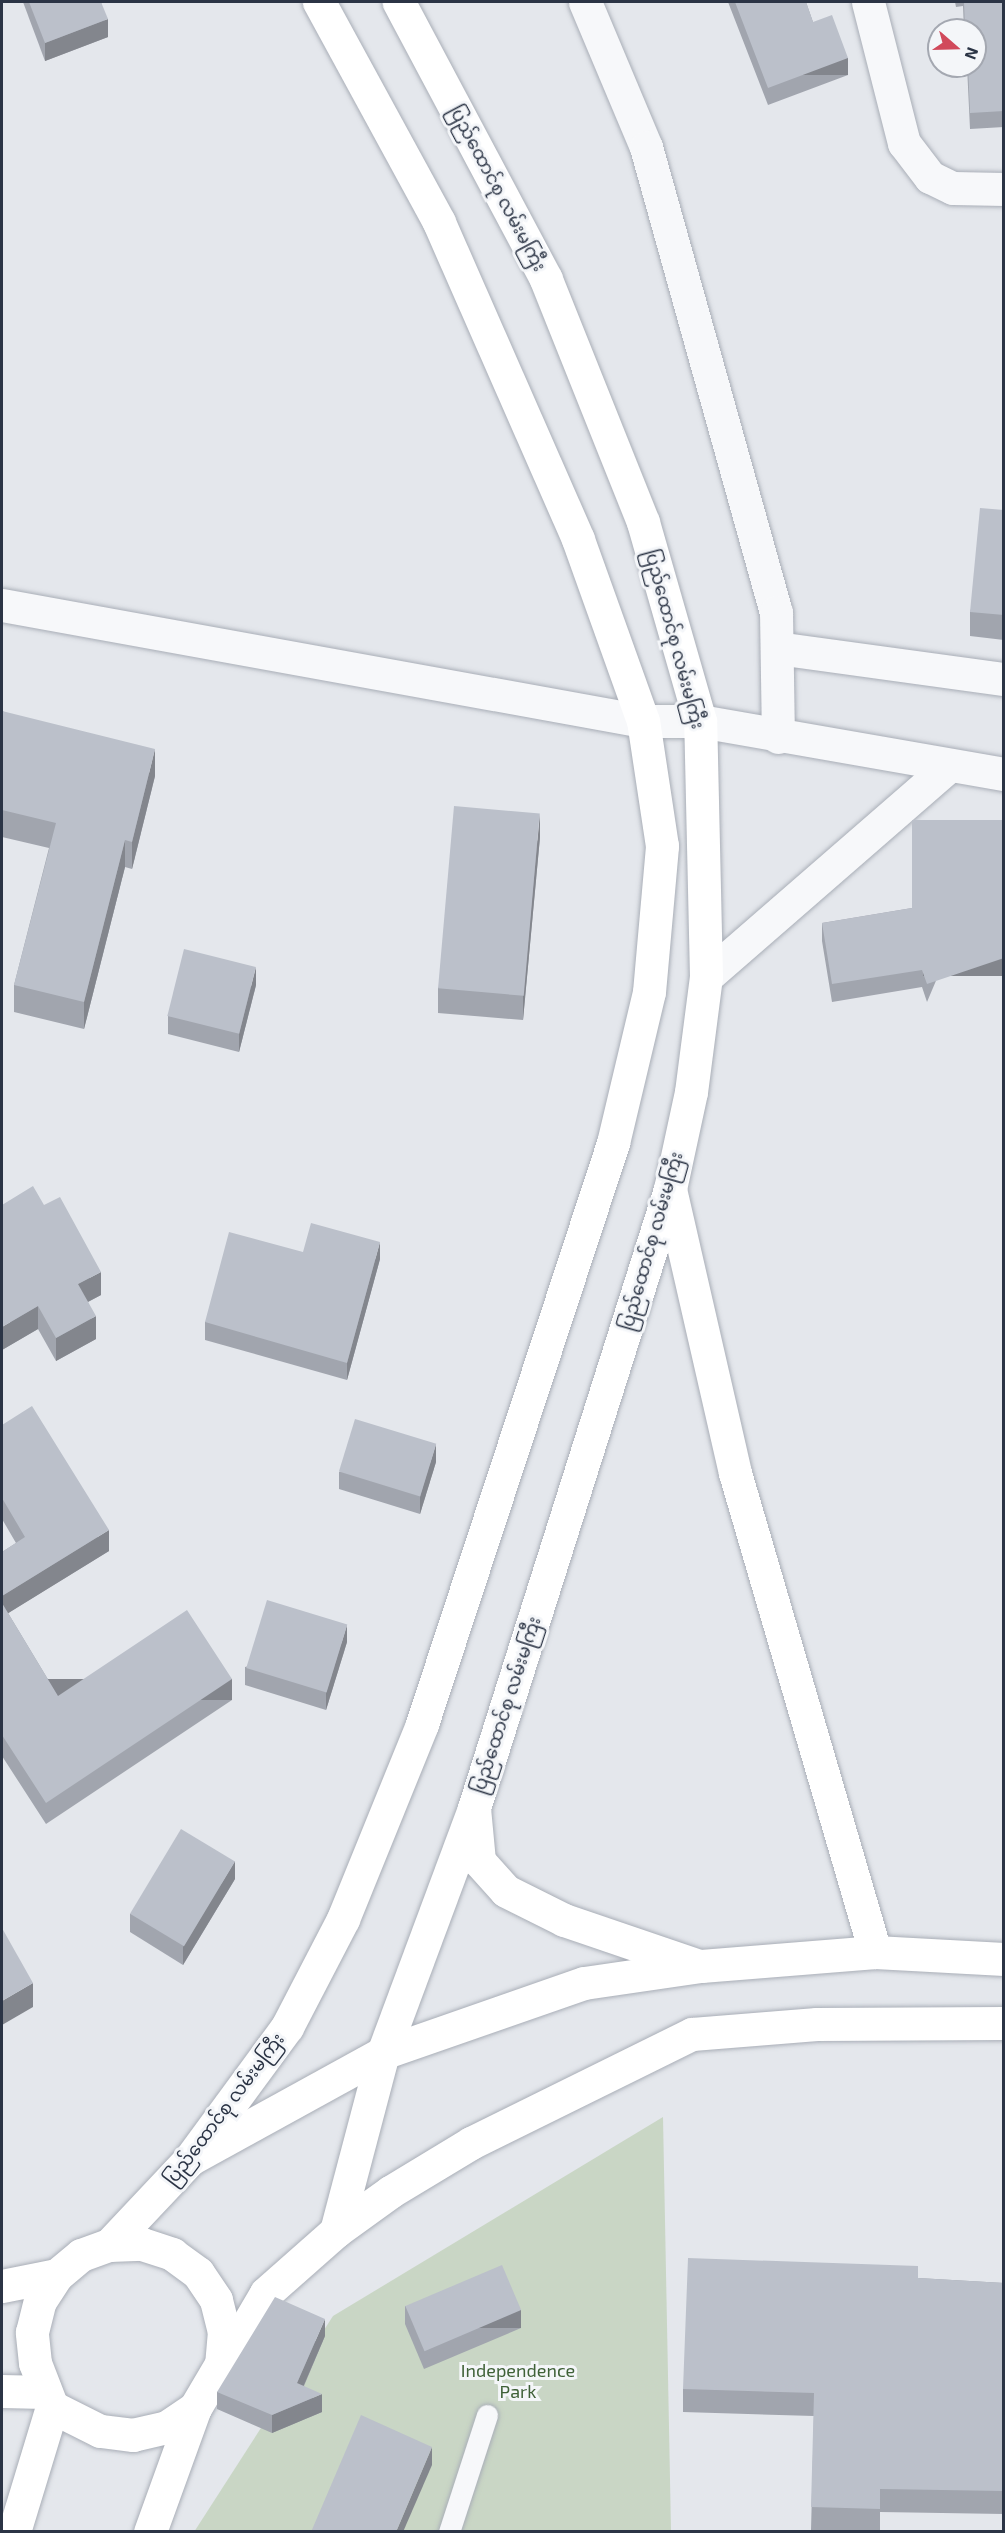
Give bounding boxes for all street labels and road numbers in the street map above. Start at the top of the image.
street label: ပြည်ထောင်စု လမ်းမကြီး [445,101,551,275]
street label: ပြည်ထောင်စု လမ်းမကြီး [641,547,709,731]
street label: ပြည်ထောင်စု လမ်းမကြီး [615,1149,687,1333]
street label: ပြည်ထောင်စု လမ်းမကြီး [467,1614,545,1796]
street label: ပြည်ထောင်စု လမ်းမကြီး [160,2029,288,2189]

